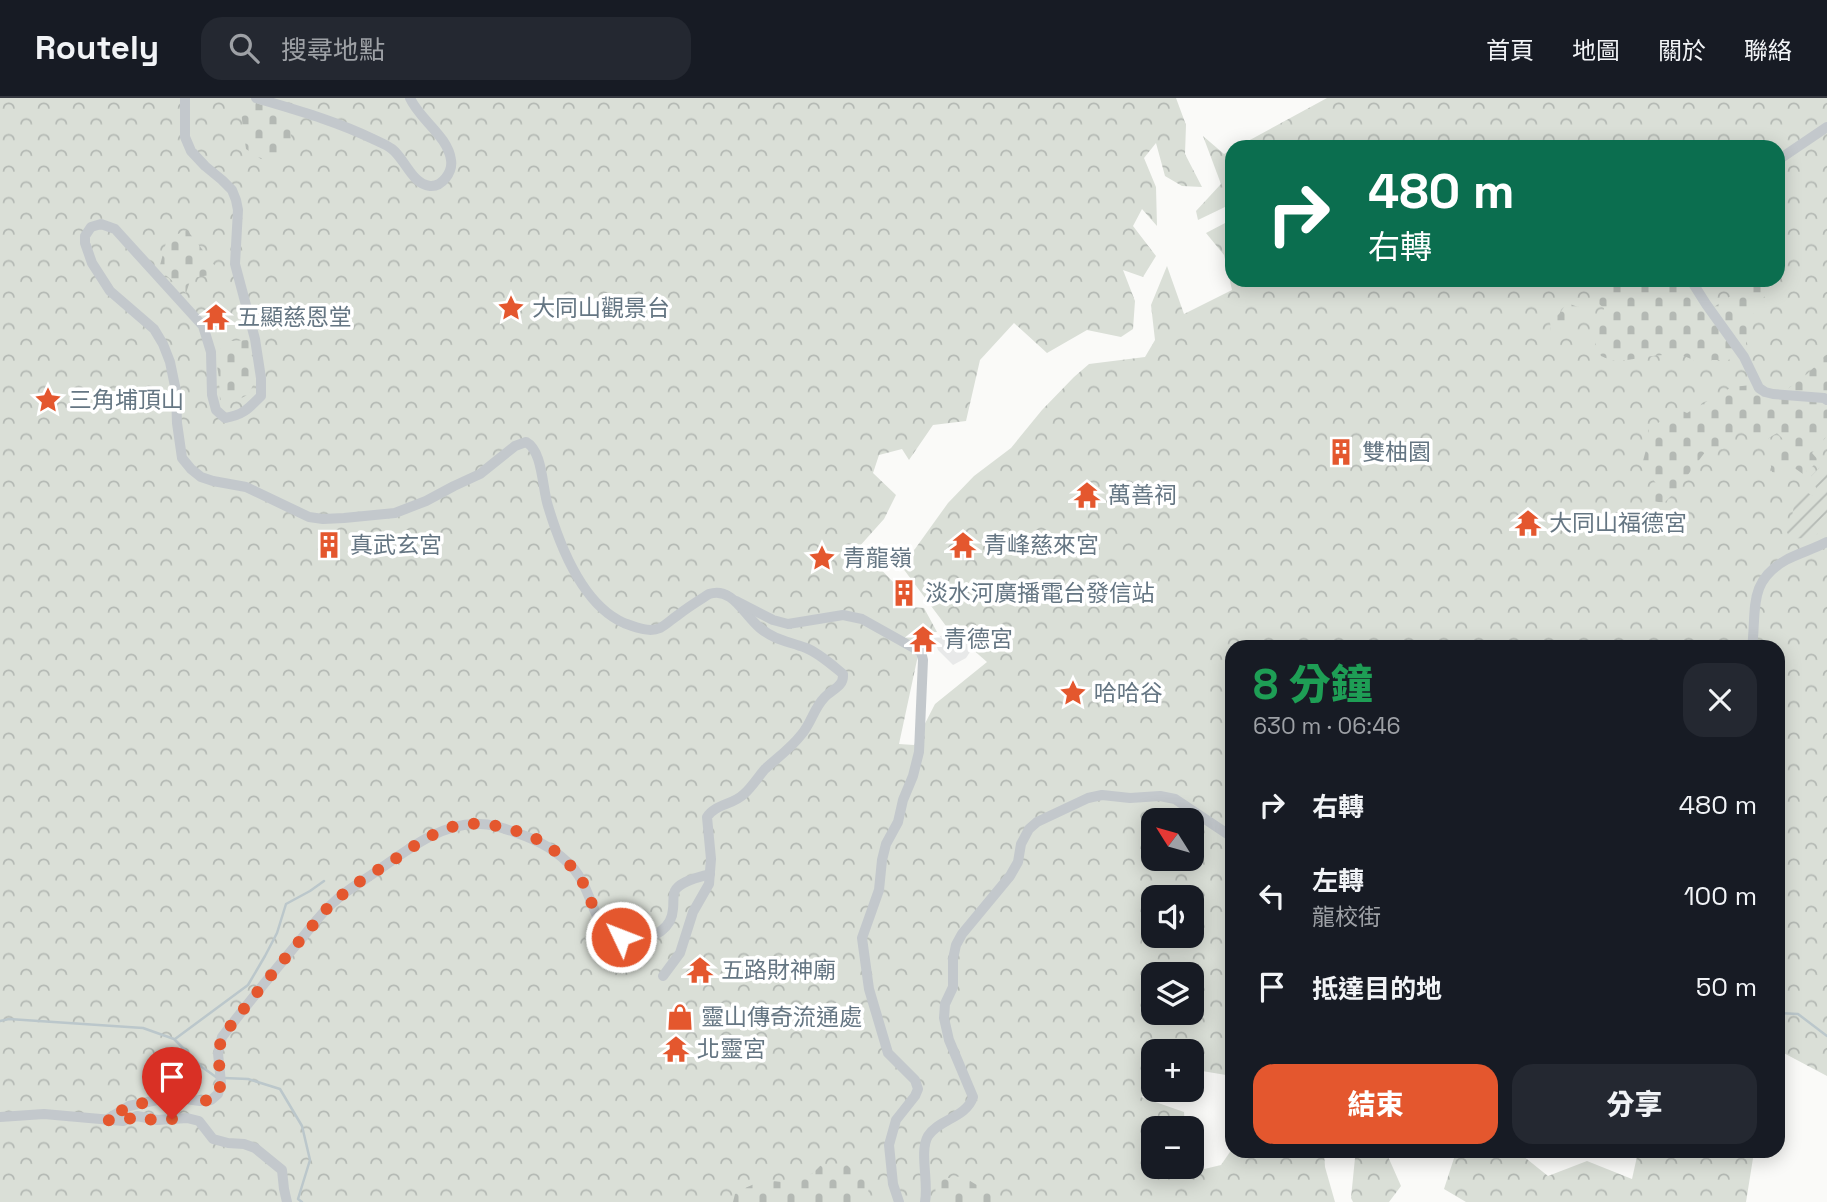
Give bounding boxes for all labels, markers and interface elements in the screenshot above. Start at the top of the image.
search box [201,17,691,80]
text: Routely [35,27,159,69]
icon: search [225,29,263,67]
text: 搜尋地點 [281,33,385,67]
text: 首頁 [1486,35,1534,66]
text: 地圖 [1572,35,1620,66]
text: 關於 [1658,35,1706,66]
text: 聯絡 [1744,35,1792,66]
text: 480 m [1368,160,1515,222]
icon: right [1253,168,1344,259]
text: 右轉 [1368,227,1432,267]
place icon: 大同山觀景台 [496,293,526,323]
place label: 大同山觀景台 [532,293,670,323]
temple icon: 五顯慈恩堂 [201,302,231,332]
place label: 五顯慈恩堂 [237,302,352,332]
place icon: 三角埔頂山 [33,385,63,415]
place label: 三角埔頂山 [69,385,184,415]
building icon: 雙柚園 [1326,437,1356,467]
place label: 雙柚園 [1362,437,1431,467]
temple icon: 萬善祠 [1072,480,1102,510]
place label: 萬善祠 [1108,480,1177,510]
temple icon: 大同山福德宮 [1513,508,1543,538]
place label: 大同山福德宮 [1549,508,1687,538]
building icon: 真武玄宮 [314,530,344,560]
place label: 真武玄宮 [350,530,442,560]
temple icon: 青峰慈來宮 [948,530,978,560]
place label: 青峰慈來宮 [984,530,1099,560]
place icon: 青龍嶺 [807,543,837,573]
place label: 青龍嶺 [843,543,912,573]
building icon: 淡水河廣播電台發信站 [889,578,919,608]
place label: 淡水河廣播電台發信站 [925,578,1155,608]
temple icon: 青德宮 [908,624,938,654]
place label: 青德宮 [944,624,1013,654]
text: 8 分鐘 [1253,658,1373,711]
button: close [1683,663,1757,737]
place icon: 哈哈谷 [1058,678,1088,708]
place label: 哈哈谷 [1094,678,1163,708]
text: 630 m · 06:46 [1253,711,1401,741]
icon: right [1253,786,1291,824]
text: 480 m [1679,788,1757,822]
text: 右轉 [1312,790,1364,824]
north arrow [1141,808,1204,872]
map controls [1141,808,1204,1179]
text: 左轉 [1312,864,1364,898]
icon: left [1253,877,1291,915]
text: 100 m [1684,879,1757,913]
button: sound [1141,885,1204,948]
position arrow [584,900,658,974]
text: 龍校街 [1312,902,1381,932]
temple icon: 五路財神廟 [685,955,715,985]
place label: 五路財神廟 [721,955,836,985]
button: layers [1141,962,1204,1025]
icon: arrive [1253,968,1291,1006]
text: 50 m [1696,970,1757,1004]
text: 抵達目的地 [1312,972,1442,1006]
shop icon: 靈山傳奇流通處 [665,1002,695,1032]
place label: 靈山傳奇流通處 [701,1002,862,1032]
temple icon: 北靈宮 [661,1034,691,1064]
place label: 北靈宮 [697,1034,766,1064]
button: + [1141,1039,1204,1102]
pin [142,1047,202,1119]
icon: arrive [153,1058,191,1096]
button: 結束 [1253,1064,1498,1144]
button: 分享 [1512,1064,1757,1144]
button: − [1141,1116,1204,1179]

